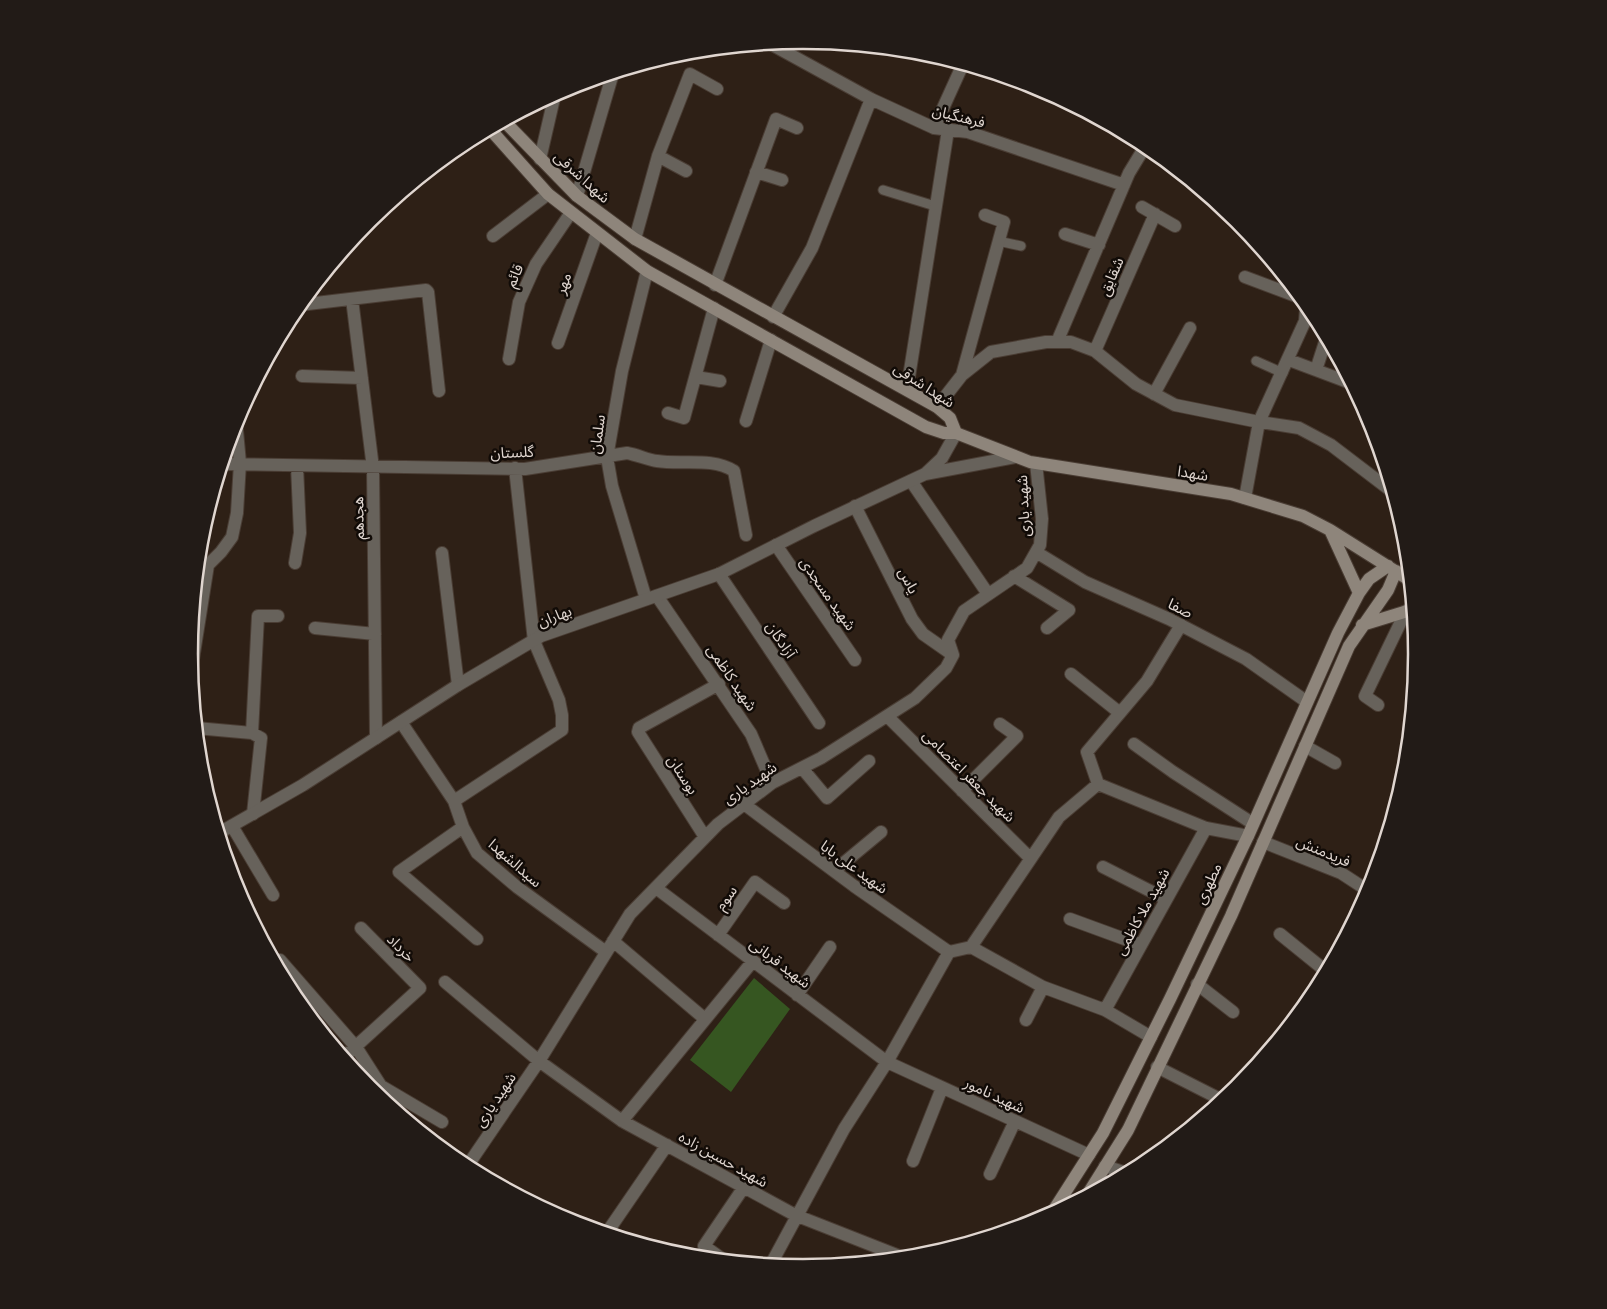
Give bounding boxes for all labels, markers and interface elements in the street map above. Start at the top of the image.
street label: فرهنگیان [930,97,988,133]
street label: شهدا شرقی [550,144,616,208]
street label: شقایق [1091,253,1129,299]
street label: قائم [498,259,529,291]
street label: مهر [547,269,576,298]
street label: شهدا شرقی [890,356,960,413]
street label: سلمان [582,413,610,455]
street label: گلستان [490,439,535,463]
street label: شهدا [1176,458,1210,486]
street label: شهید یاری [1009,474,1035,537]
street label: هجدهم [345,496,370,540]
street label: شهید مسجدی [795,551,863,635]
street label: یاس [894,563,926,597]
street label: صفا [1165,591,1197,623]
street label: بهاران [534,598,574,632]
street label: آزادگان [761,616,803,663]
street label: شهید کاظمی [702,639,764,715]
street label: شهید جعفر اعتصامی [918,723,1022,827]
street label: بوستان [663,750,705,798]
street label: شهید یاری [717,755,781,809]
street label: فریدمنش [1293,828,1355,872]
street label: سیدالشهدا [484,832,548,892]
street label: شهید علی بابا [816,834,894,899]
street label: مطهری [1187,858,1227,908]
street label: شهید ملا کاظمی [1108,863,1174,959]
street label: سوم [708,880,743,915]
street label: خرداد [382,927,422,967]
street label: شهید قربانی [745,931,817,993]
street label: شهید یاری [467,1067,521,1131]
street label: شهید نامور [960,1069,1029,1118]
street label: شهید حسین زاده [675,1124,773,1192]

